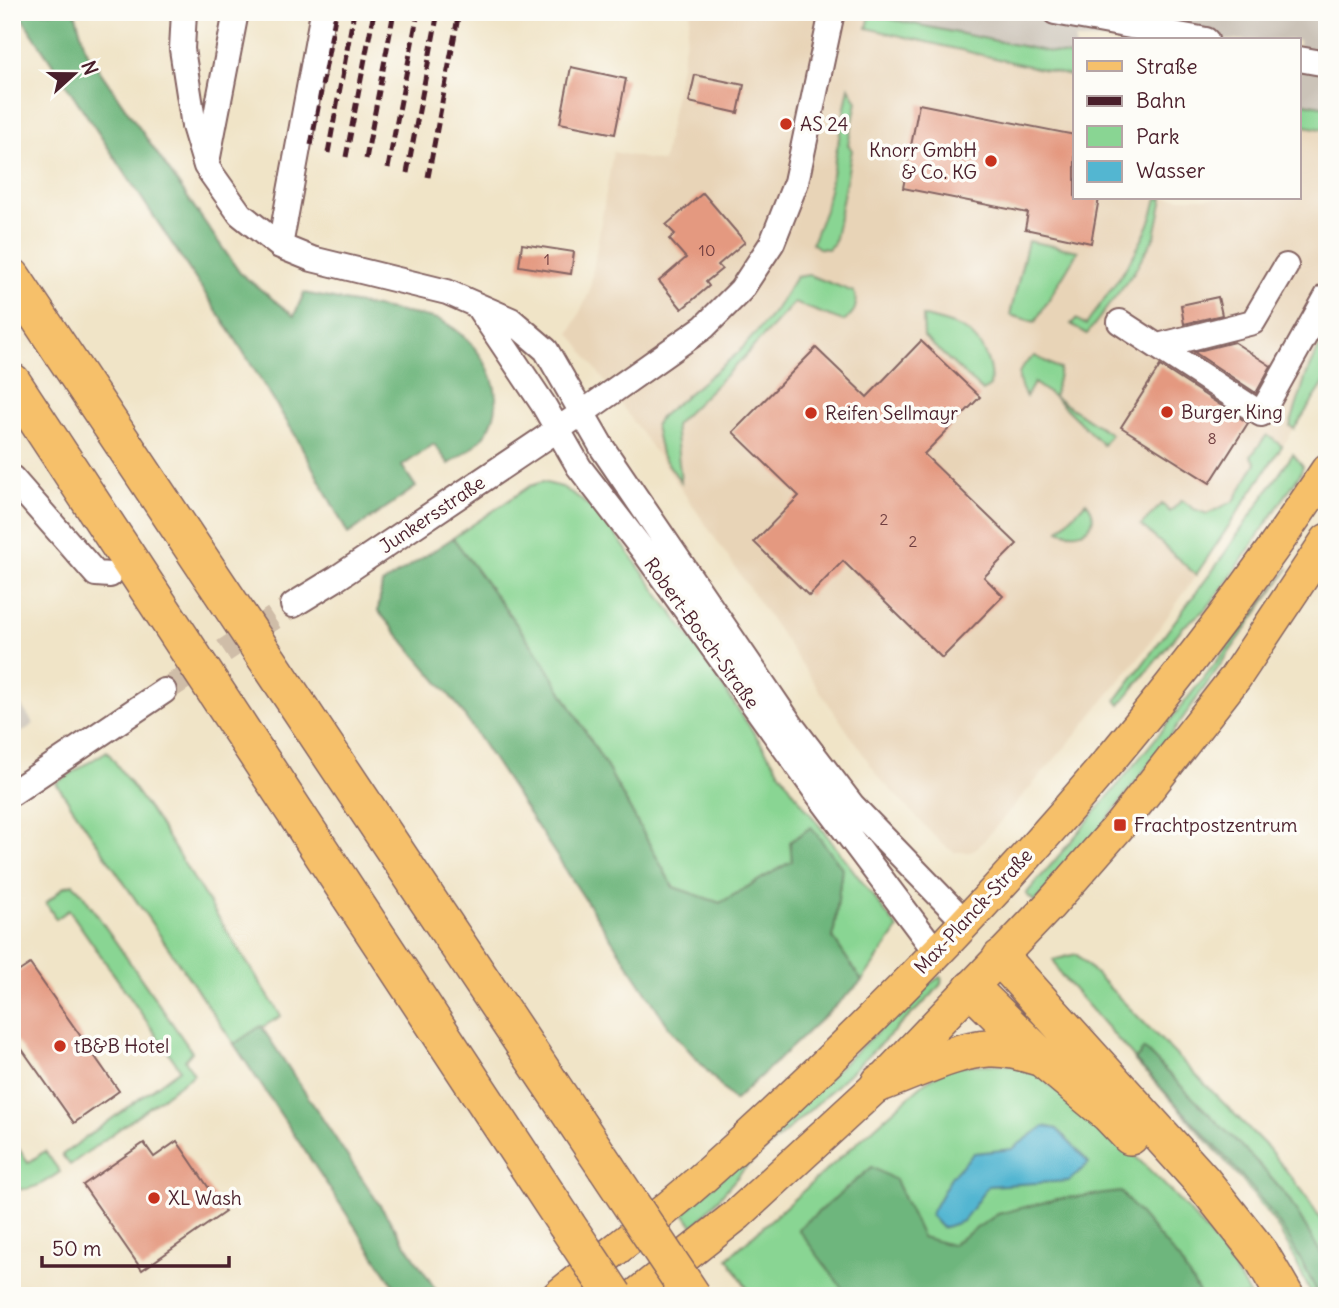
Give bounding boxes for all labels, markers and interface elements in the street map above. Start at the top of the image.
north arrow [38,38,108,108]
legend [1073,38,1300,200]
text: Straße [1136,53,1197,80]
text: N [76,57,103,78]
text: Bahn [1136,87,1186,114]
place label: AS 24 [800,112,848,136]
marker: AS 24 [778,116,794,132]
text: Park [1136,123,1179,150]
place label: Knorr GmbH & Co. KG [869,138,977,184]
marker: Knorr GmbH & Co. KG [983,153,999,169]
text: Wasser [1136,157,1206,184]
house number: 10 [699,240,715,260]
house number: 1 [544,249,550,269]
place label: Burger King [1181,400,1283,424]
place label: Reifen Sellmayr [825,401,958,425]
marker: Burger King [1159,404,1175,420]
marker: Reifen Sellmayr [803,405,819,421]
house number: 8 [1207,428,1217,448]
street label: Junkersstraße [375,470,489,558]
house number: 2 [880,509,889,529]
house number: 2 [909,531,918,551]
street label: Robert-Bosch-Straße [639,553,765,713]
place label: Frachtpostzentrum [1134,813,1297,837]
marker: Frachtpostzentrum [1112,817,1128,833]
street label: Max-Planck-Straße [909,843,1037,979]
place label: tB&B Hotel [74,1034,169,1058]
marker: tB&B Hotel [52,1038,68,1054]
place label: XL Wash [168,1186,242,1210]
marker: XL Wash [146,1190,162,1206]
scale bar [42,1224,229,1268]
text: 50 m [52,1235,101,1262]

